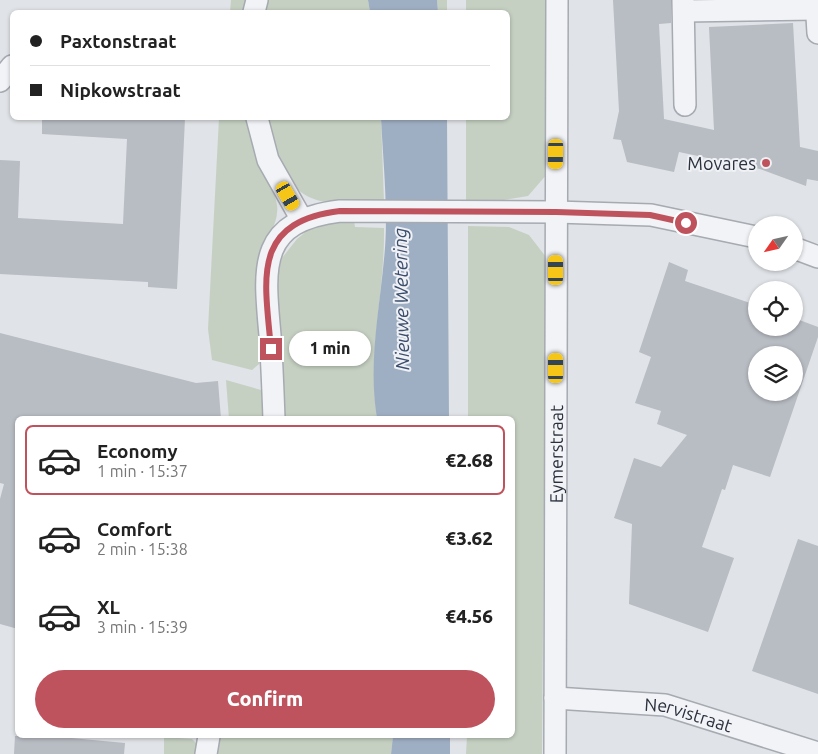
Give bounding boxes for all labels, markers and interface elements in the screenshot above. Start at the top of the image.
text: Paxtonstraat [60,30,176,52]
text: Nipkowstraat [60,79,181,101]
car [548,139,563,169]
place label: Movares [687,153,756,173]
marker: Movares [760,157,772,169]
car [274,179,301,213]
route start [675,212,697,234]
north arrow [748,216,802,271]
map controls [748,216,803,401]
water label: Nieuwe Wetering [389,228,413,370]
car [548,255,563,285]
button: locate [748,281,803,336]
callout: 1 min [288,332,371,366]
route end [260,338,282,360]
text: 1 min [310,339,350,357]
button: layers [748,346,803,401]
car [548,353,563,383]
street label: Eymerstraat [546,405,566,503]
icon: car [37,438,82,483]
text: Economy [97,440,178,462]
text: €2.68 [445,449,493,471]
text: 1 min · 15:37 [97,462,188,480]
icon: car [37,516,82,561]
text: Comfort [97,518,172,540]
text: €3.62 [445,527,493,549]
text: 2 min · 15:38 [97,540,188,558]
icon: car [37,594,82,639]
text: XL [97,596,120,618]
text: €4.56 [445,605,493,627]
text: 3 min · 15:39 [97,618,188,636]
button: Confirm [35,670,495,728]
street label: Nervistraat [644,694,735,736]

